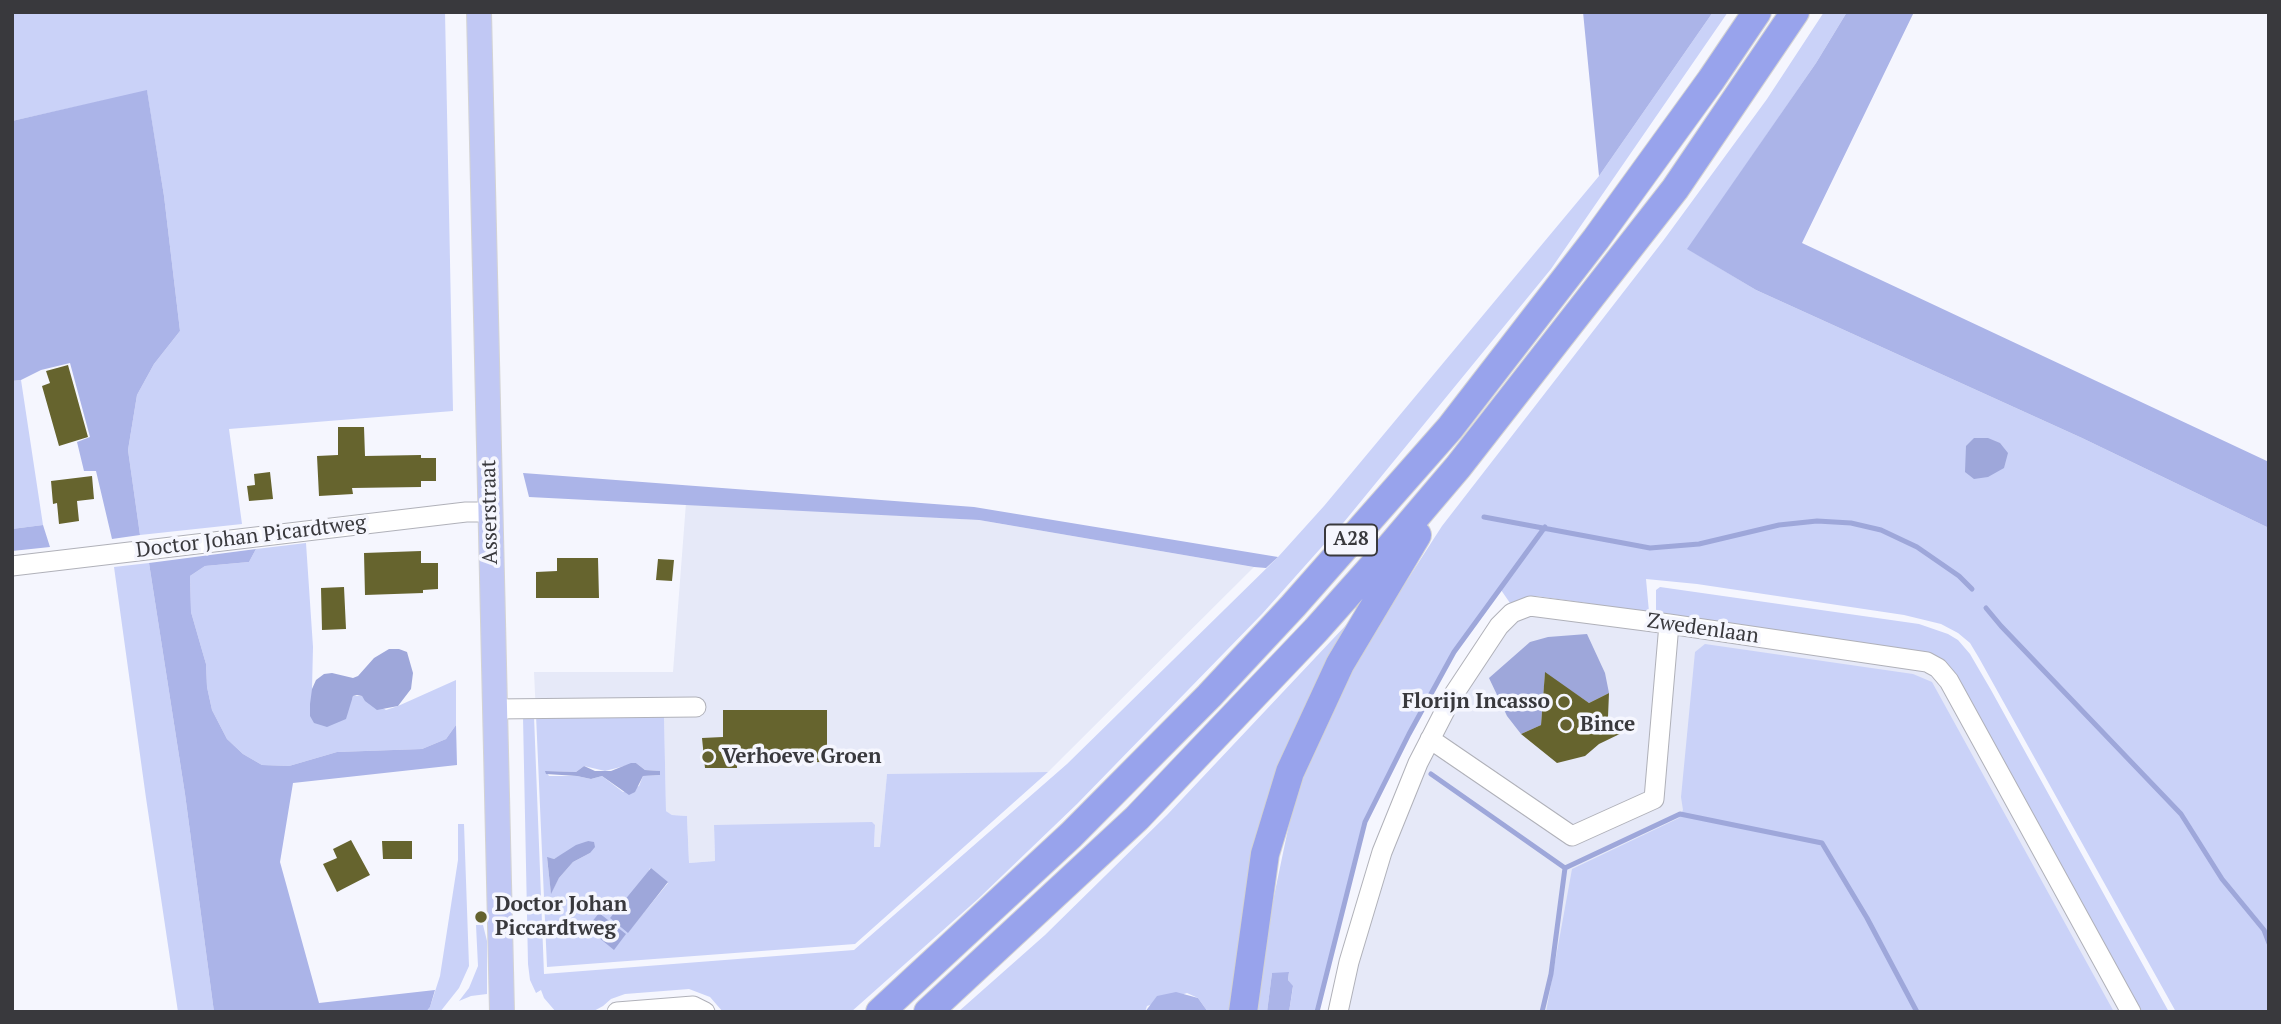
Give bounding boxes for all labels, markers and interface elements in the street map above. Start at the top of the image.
street label: Asserstraat [476,459,504,565]
street label: Doctor Johan Picardtweg [135,510,367,564]
road number: A28 [1325,524,1377,555]
street label: Zwedenlaan [1645,609,1761,649]
place label: Florijn Incasso [1402,689,1550,715]
marker: Florijn Incasso [1556,694,1572,710]
place label: Bince [1580,712,1635,738]
marker: Bince [1558,717,1574,733]
place label: Verhoeve Groen [722,744,882,770]
marker: Verhoeve Groen [700,749,716,765]
place label: Doctor Johan Piccardtweg [495,892,627,942]
marker: Doctor Johan Piccardtweg [473,909,489,925]

